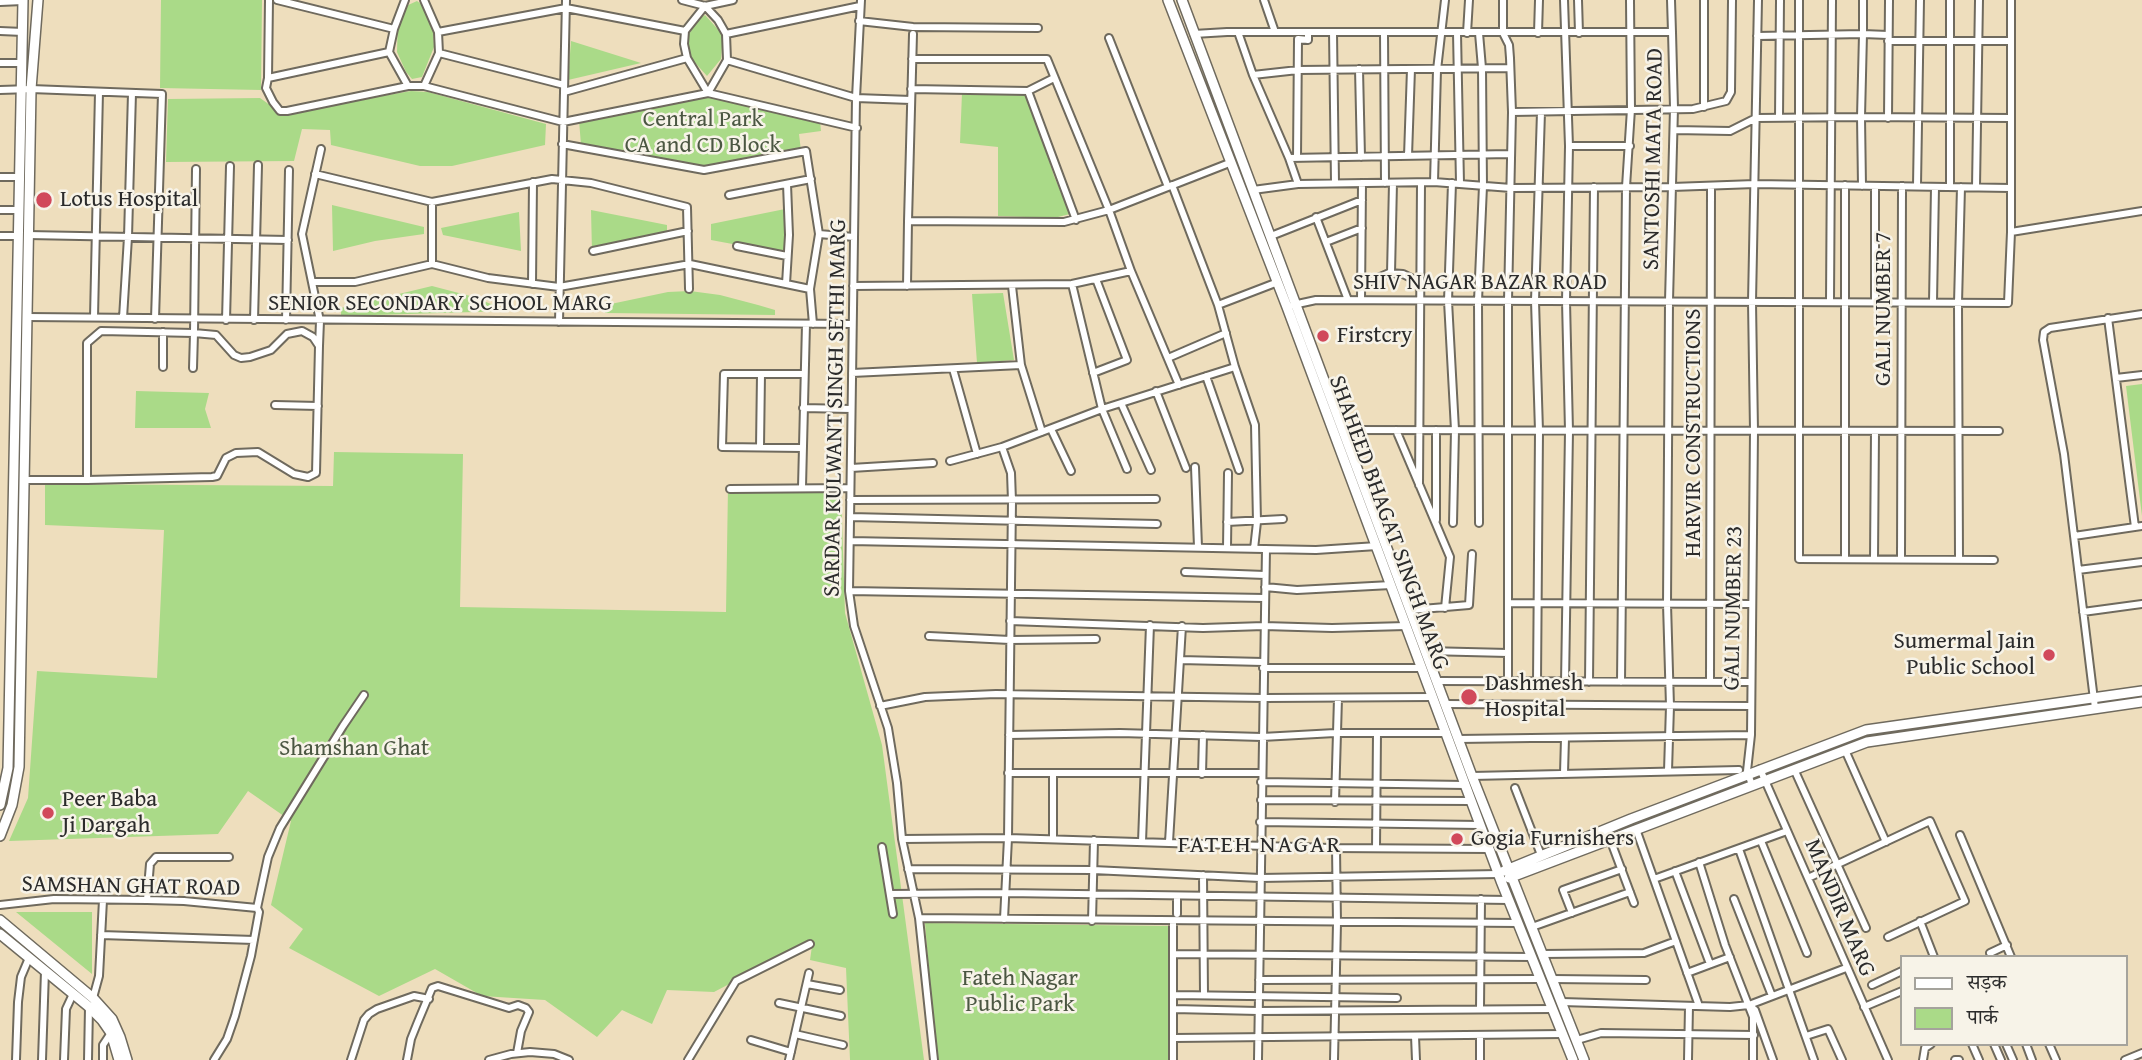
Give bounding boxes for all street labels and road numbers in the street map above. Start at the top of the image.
street label: SANTOSHI MATA ROAD [1638,48,1670,270]
street label: SARDAR KULWANT SINGH SETHI MARG [819,219,853,597]
street label: GALI NUMBER 7 [1870,232,1898,386]
street label: SHIV NAGAR BAZAR ROAD [1353,269,1607,297]
street label: SENIOR SECONDARY SCHOOL MARG [268,290,612,318]
street label: HARVIR CONSTRUCTIONS [1680,309,1708,557]
street label: SHAHEED BHAGAT SINGH MARG [1322,372,1454,674]
street label: GALI NUMBER 23 [1719,525,1749,691]
street label: MANDIR MARG [1798,835,1880,981]
street label: SAMSHAN GHAT ROAD [21,871,241,903]

